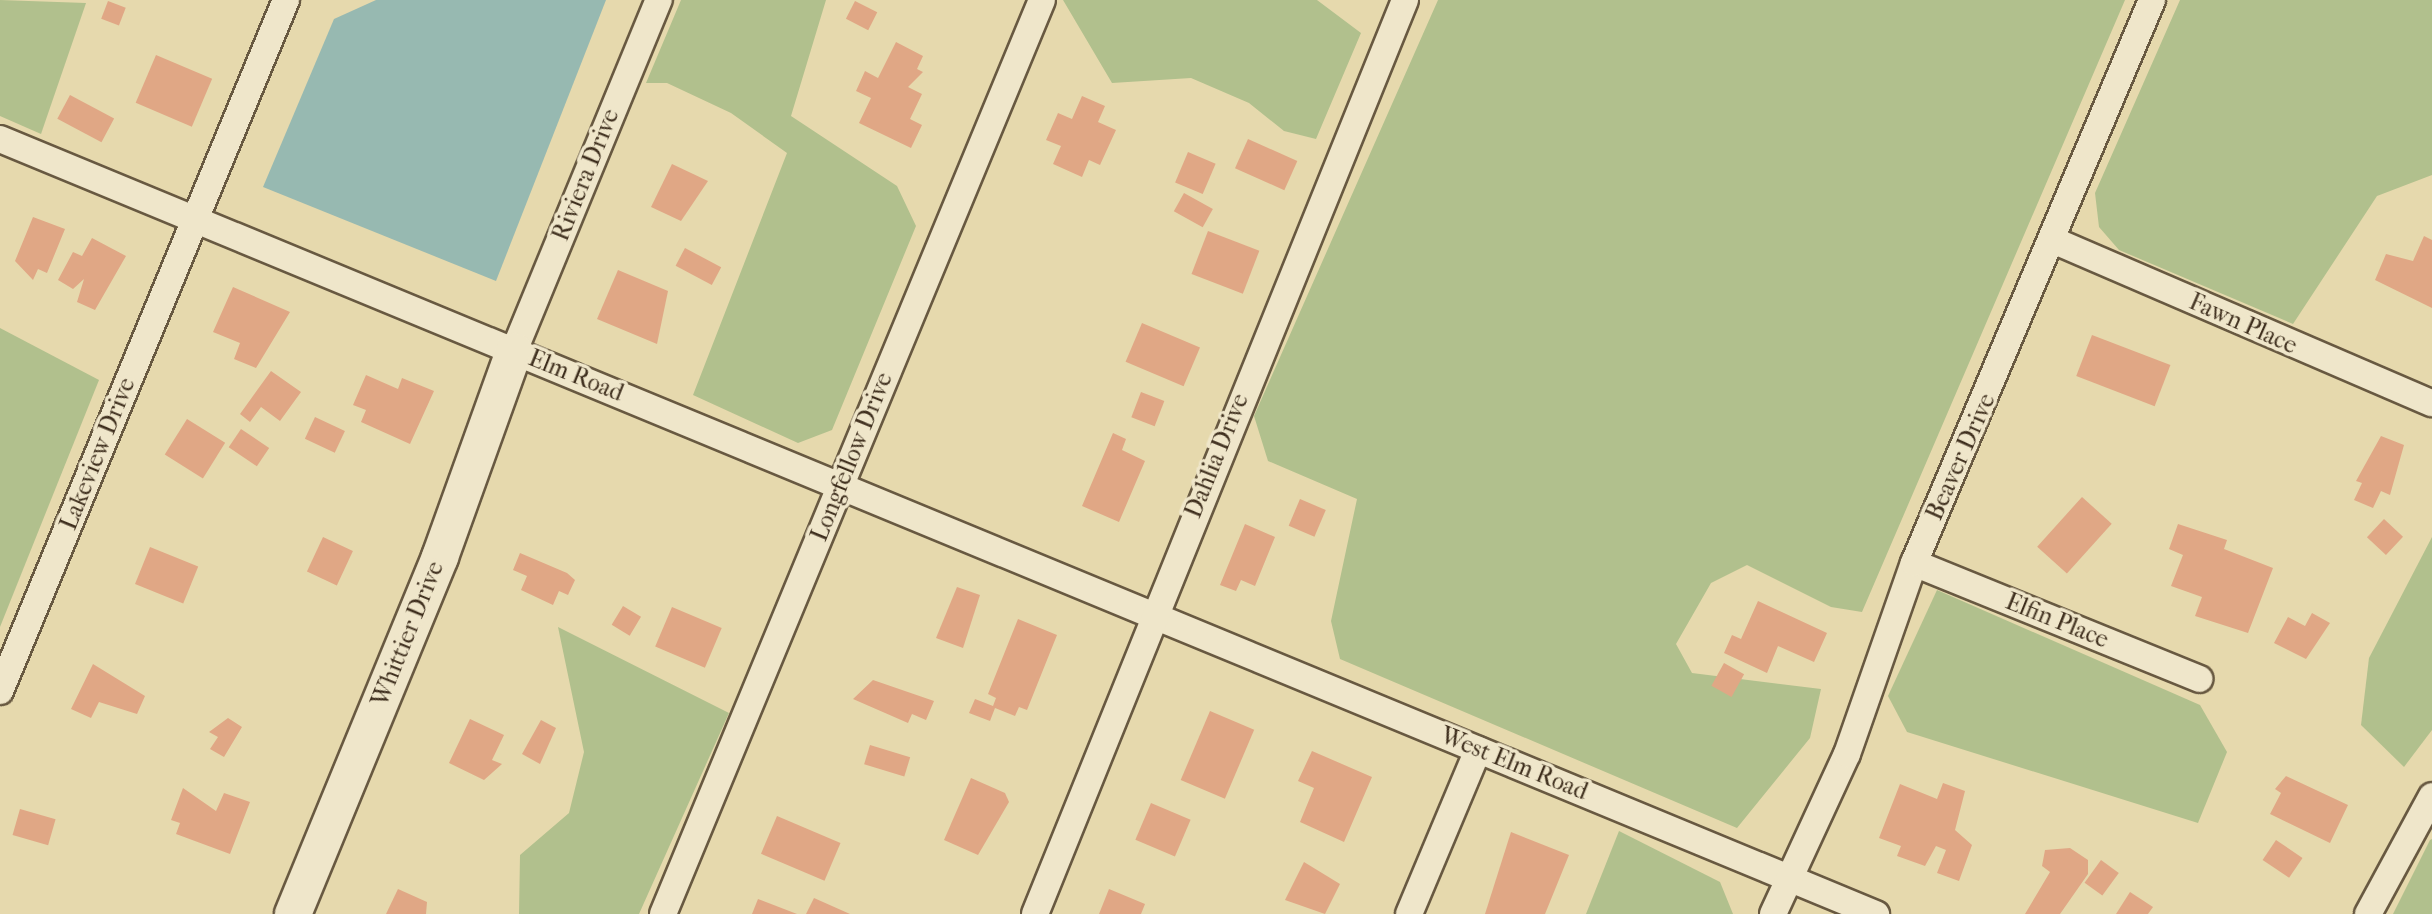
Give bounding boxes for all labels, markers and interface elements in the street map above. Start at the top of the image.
street label: Riviera Drive [546,105,626,245]
street label: Fawn Place [2185,287,2301,361]
street label: Elm Road [524,344,628,408]
street label: Longfellow Drive [805,368,899,546]
street label: Lakeview Drive [54,374,142,534]
street label: Beaver Drive [1920,389,2002,525]
street label: Dahlia Drive [1179,390,1255,522]
street label: Whittier Drive [366,557,450,711]
street label: Elfin Place [2001,587,2113,655]
street label: West Elm Road [1436,721,1592,807]

